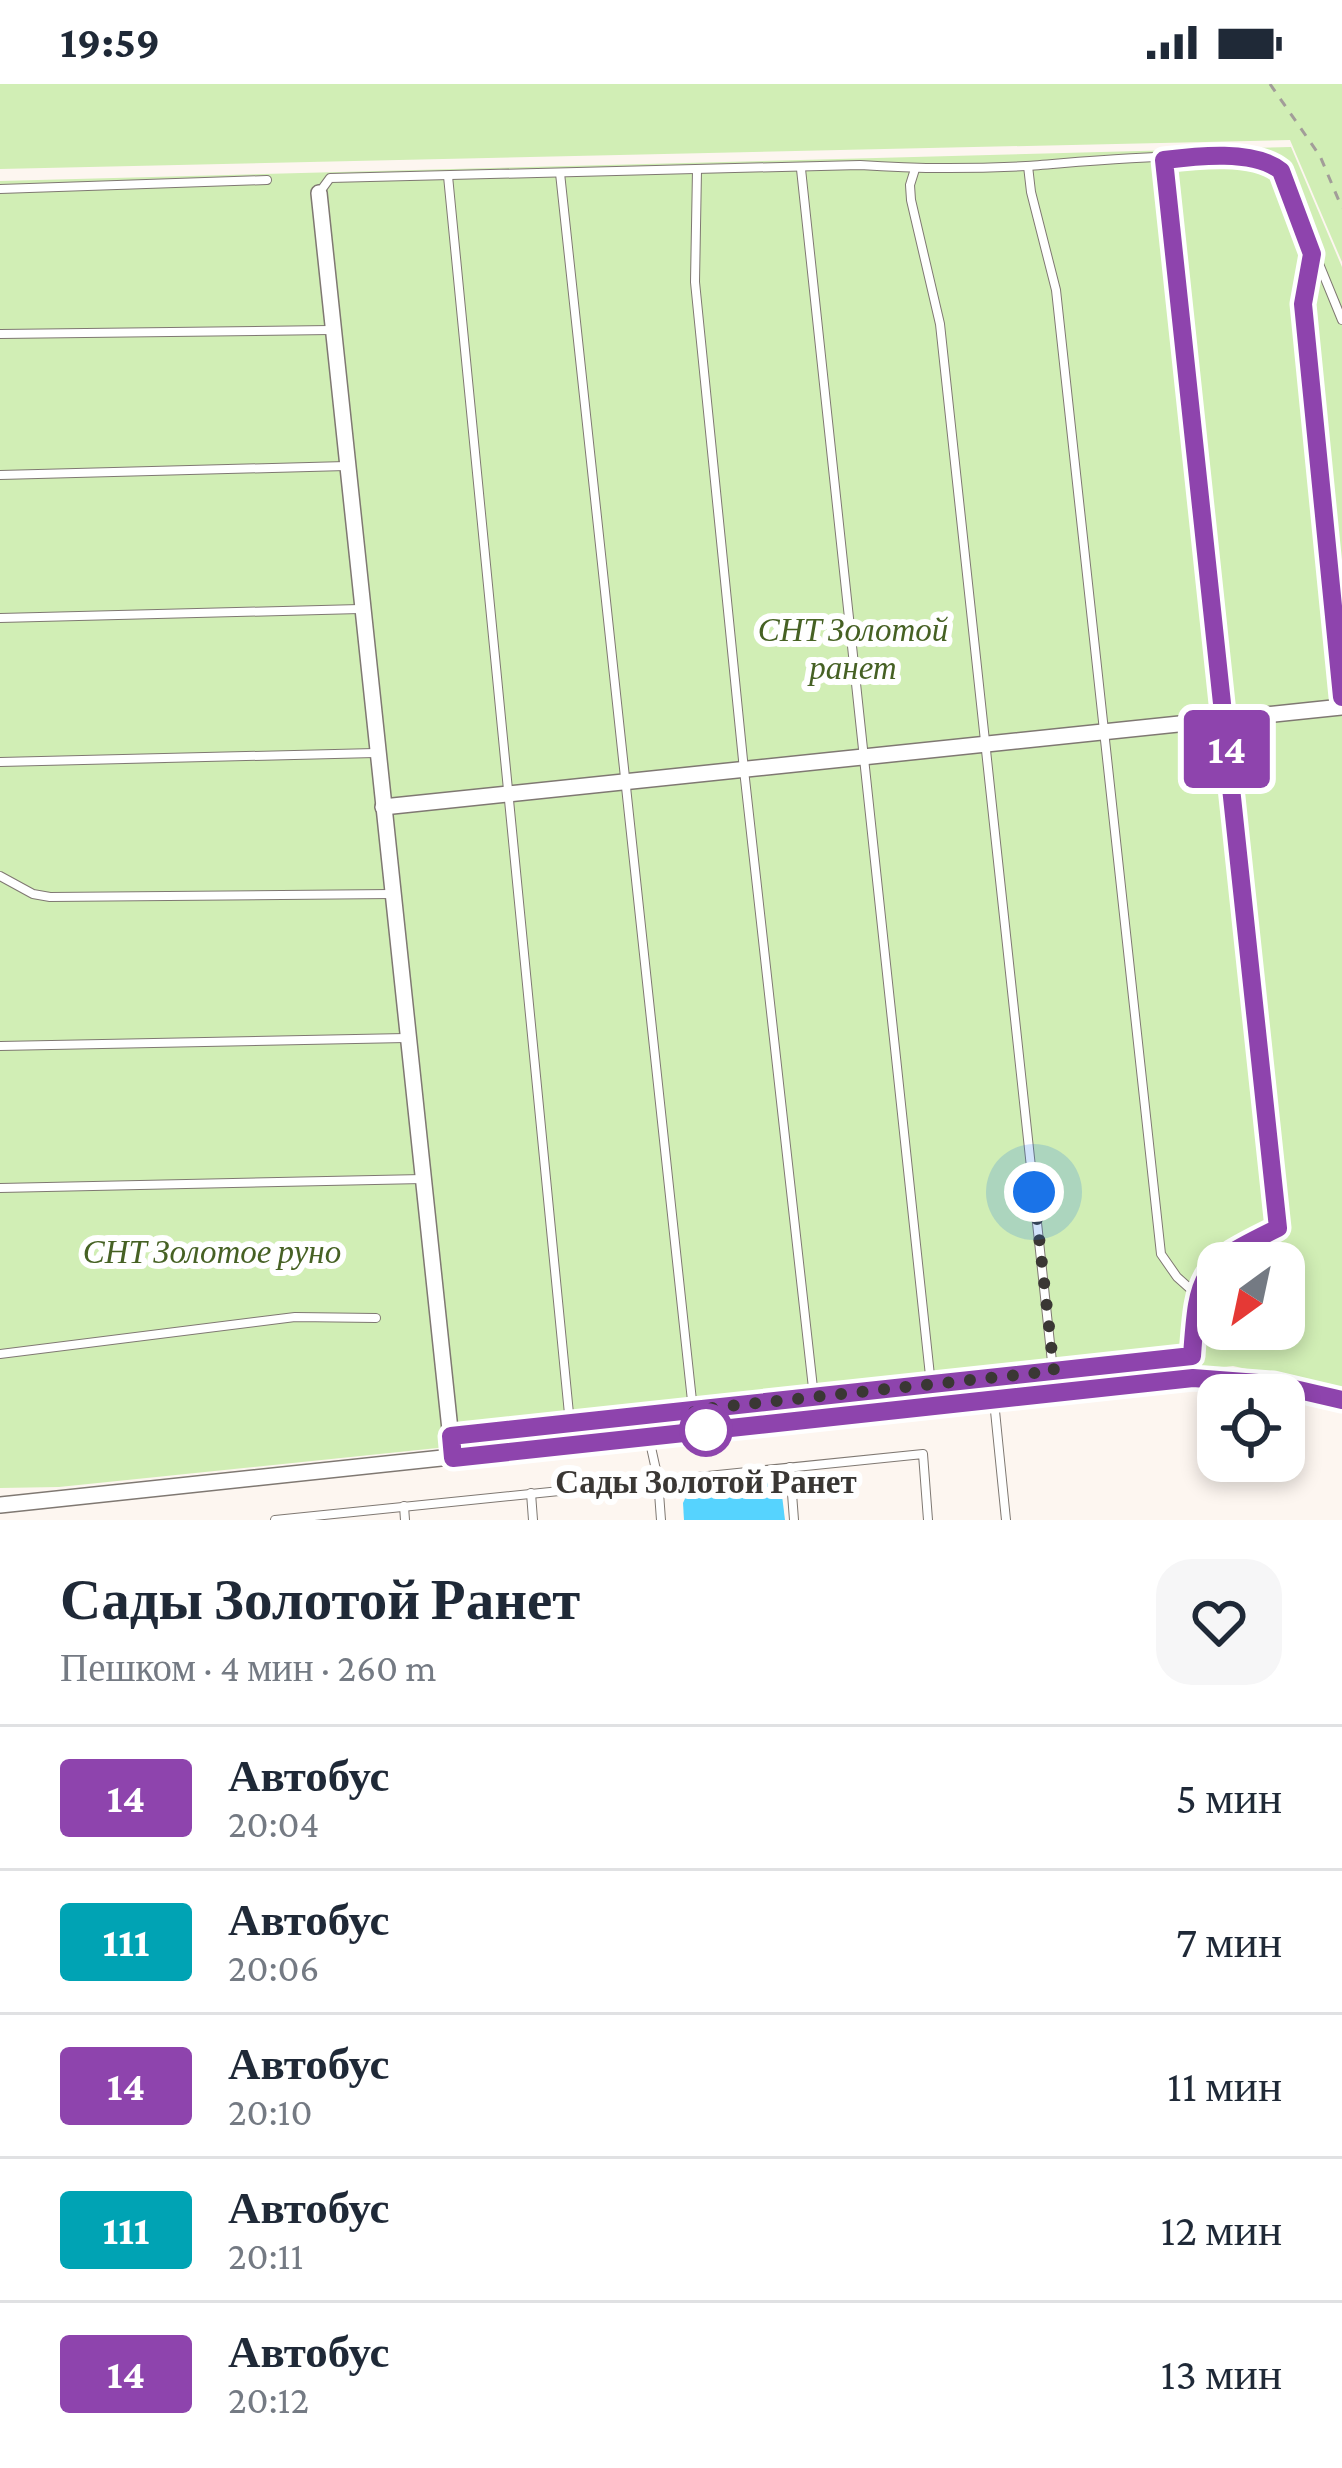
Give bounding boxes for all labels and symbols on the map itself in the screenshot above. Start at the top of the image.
park label: СНТ Золотой ранет [758,611,949,686]
line badge: 14 [1173,710,1281,788]
your location [1004,1162,1064,1222]
park label: СНТ Золотое руно [83,1233,341,1270]
north arrow [1197,1242,1305,1350]
marker: Сады Золотой Ранет [681,1405,731,1455]
place label: Сады Золотой Ранет [555,1463,857,1500]

